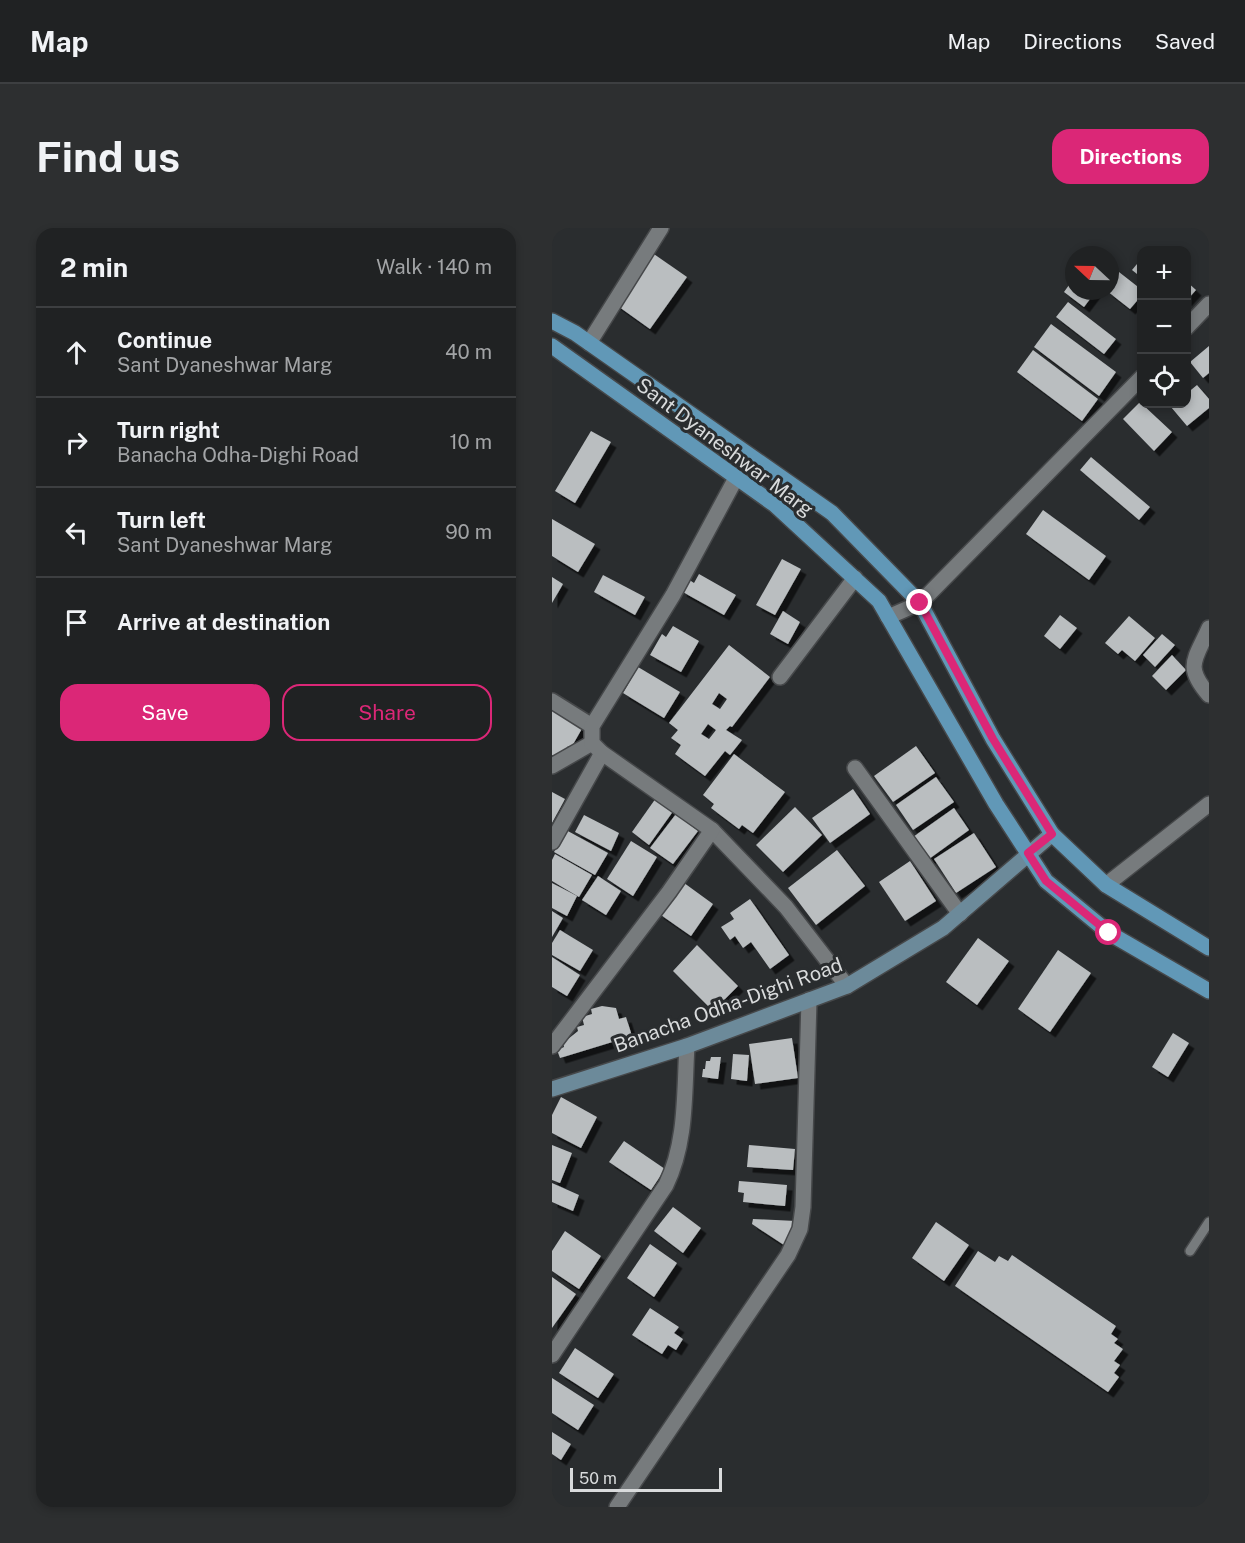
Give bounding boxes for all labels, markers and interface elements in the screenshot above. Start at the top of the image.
text: Map [30,25,89,58]
text: Map [948,29,990,54]
text: Directions [1023,29,1122,54]
text: Saved [1155,29,1215,54]
button: Directions [1052,129,1209,184]
text: Find us [36,132,180,181]
north arrow [1065,246,1119,300]
map controls [1137,246,1191,408]
button: + [1137,246,1191,300]
text: 2 min [60,252,128,283]
text: Walk · 140 m [376,255,492,279]
button: − [1137,300,1191,354]
text: Continue [117,327,212,353]
icon: ahead [60,336,93,369]
text: 40 m [445,340,492,364]
text: Sant Dyaneshwar Marg [117,353,332,377]
button: locate [1137,354,1191,408]
street label: Sant Dyaneshwar Marg [632,373,818,521]
text: Turn right [117,417,220,443]
icon: right [60,426,93,459]
text: 10 m [449,430,492,454]
text: Banacha Odha-Dighi Road [117,443,359,467]
text: Turn left [117,507,206,533]
icon: left [60,516,93,549]
text: 90 m [445,520,492,544]
text: Sant Dyaneshwar Marg [117,533,332,557]
route end [906,589,932,615]
icon: arrive [60,606,93,639]
text: Arrive at destination [117,609,330,635]
button: Save [60,684,270,741]
button: Share [282,684,492,741]
route start [1095,919,1121,945]
street label: Banacha Odha-Dighi Road [610,952,846,1058]
scale bar [570,1465,722,1492]
text: 50 m [579,1469,617,1488]

